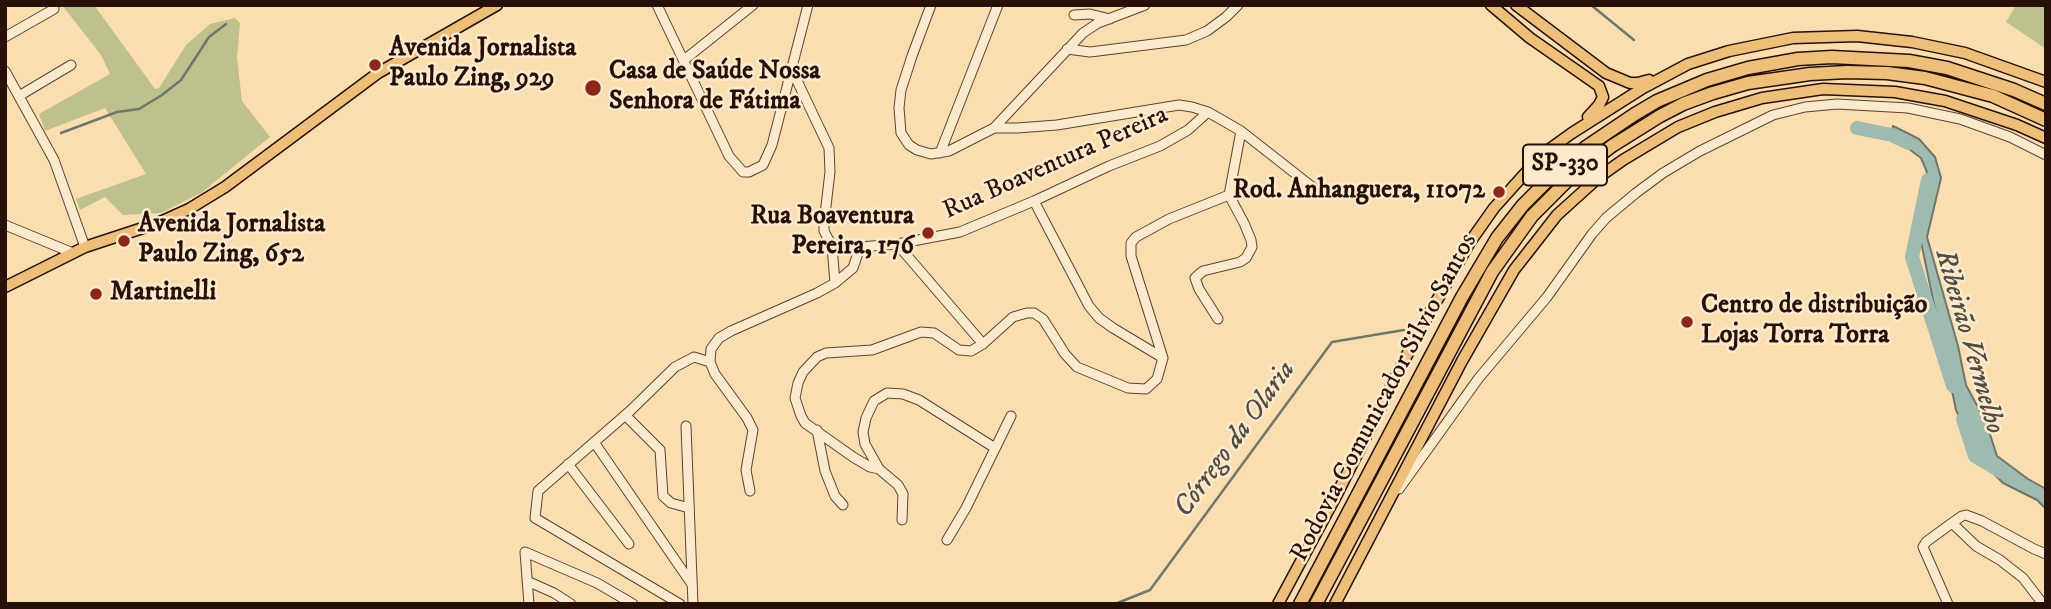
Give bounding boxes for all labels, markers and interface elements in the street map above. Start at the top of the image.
place label: Avenida Jornalista Paulo Zing, 929 [389,34,576,96]
marker: Avenida Jornalista Paulo Zing, 929 [367,57,383,73]
place label: Casa de Saúde Nossa Senhora de Fátima [609,57,820,119]
marker: Casa de Saúde Nossa Senhora de Fátima [583,78,603,98]
street label: Rua Boaventura Pereira [939,100,1173,228]
road number: SP-330 [1523,145,1607,186]
place label: Rod. Anhanguera, 11072 [1233,176,1485,208]
marker: Rod. Anhanguera, 11072 [1491,184,1507,200]
place label: Rua Boaventura Pereira, 176 [750,202,914,264]
place label: Avenida Jornalista Paulo Zing, 652 [138,210,325,272]
marker: Rua Boaventura Pereira, 176 [920,225,936,241]
street label: Rodovia Comunicador Silvio Santos [1285,228,1485,568]
marker: Avenida Jornalista Paulo Zing, 652 [116,233,132,249]
water label: Ribeirão Vermelho [1926,246,2010,438]
place label: Martinelli [110,278,216,310]
marker: Martinelli [88,286,104,302]
place label: Centro de distribuição Lojas Torra Torra [1701,291,1927,352]
marker: Centro de distribuição Lojas Torra Torra [1679,314,1695,330]
water label: Córrego da Olaria [1168,355,1304,525]

